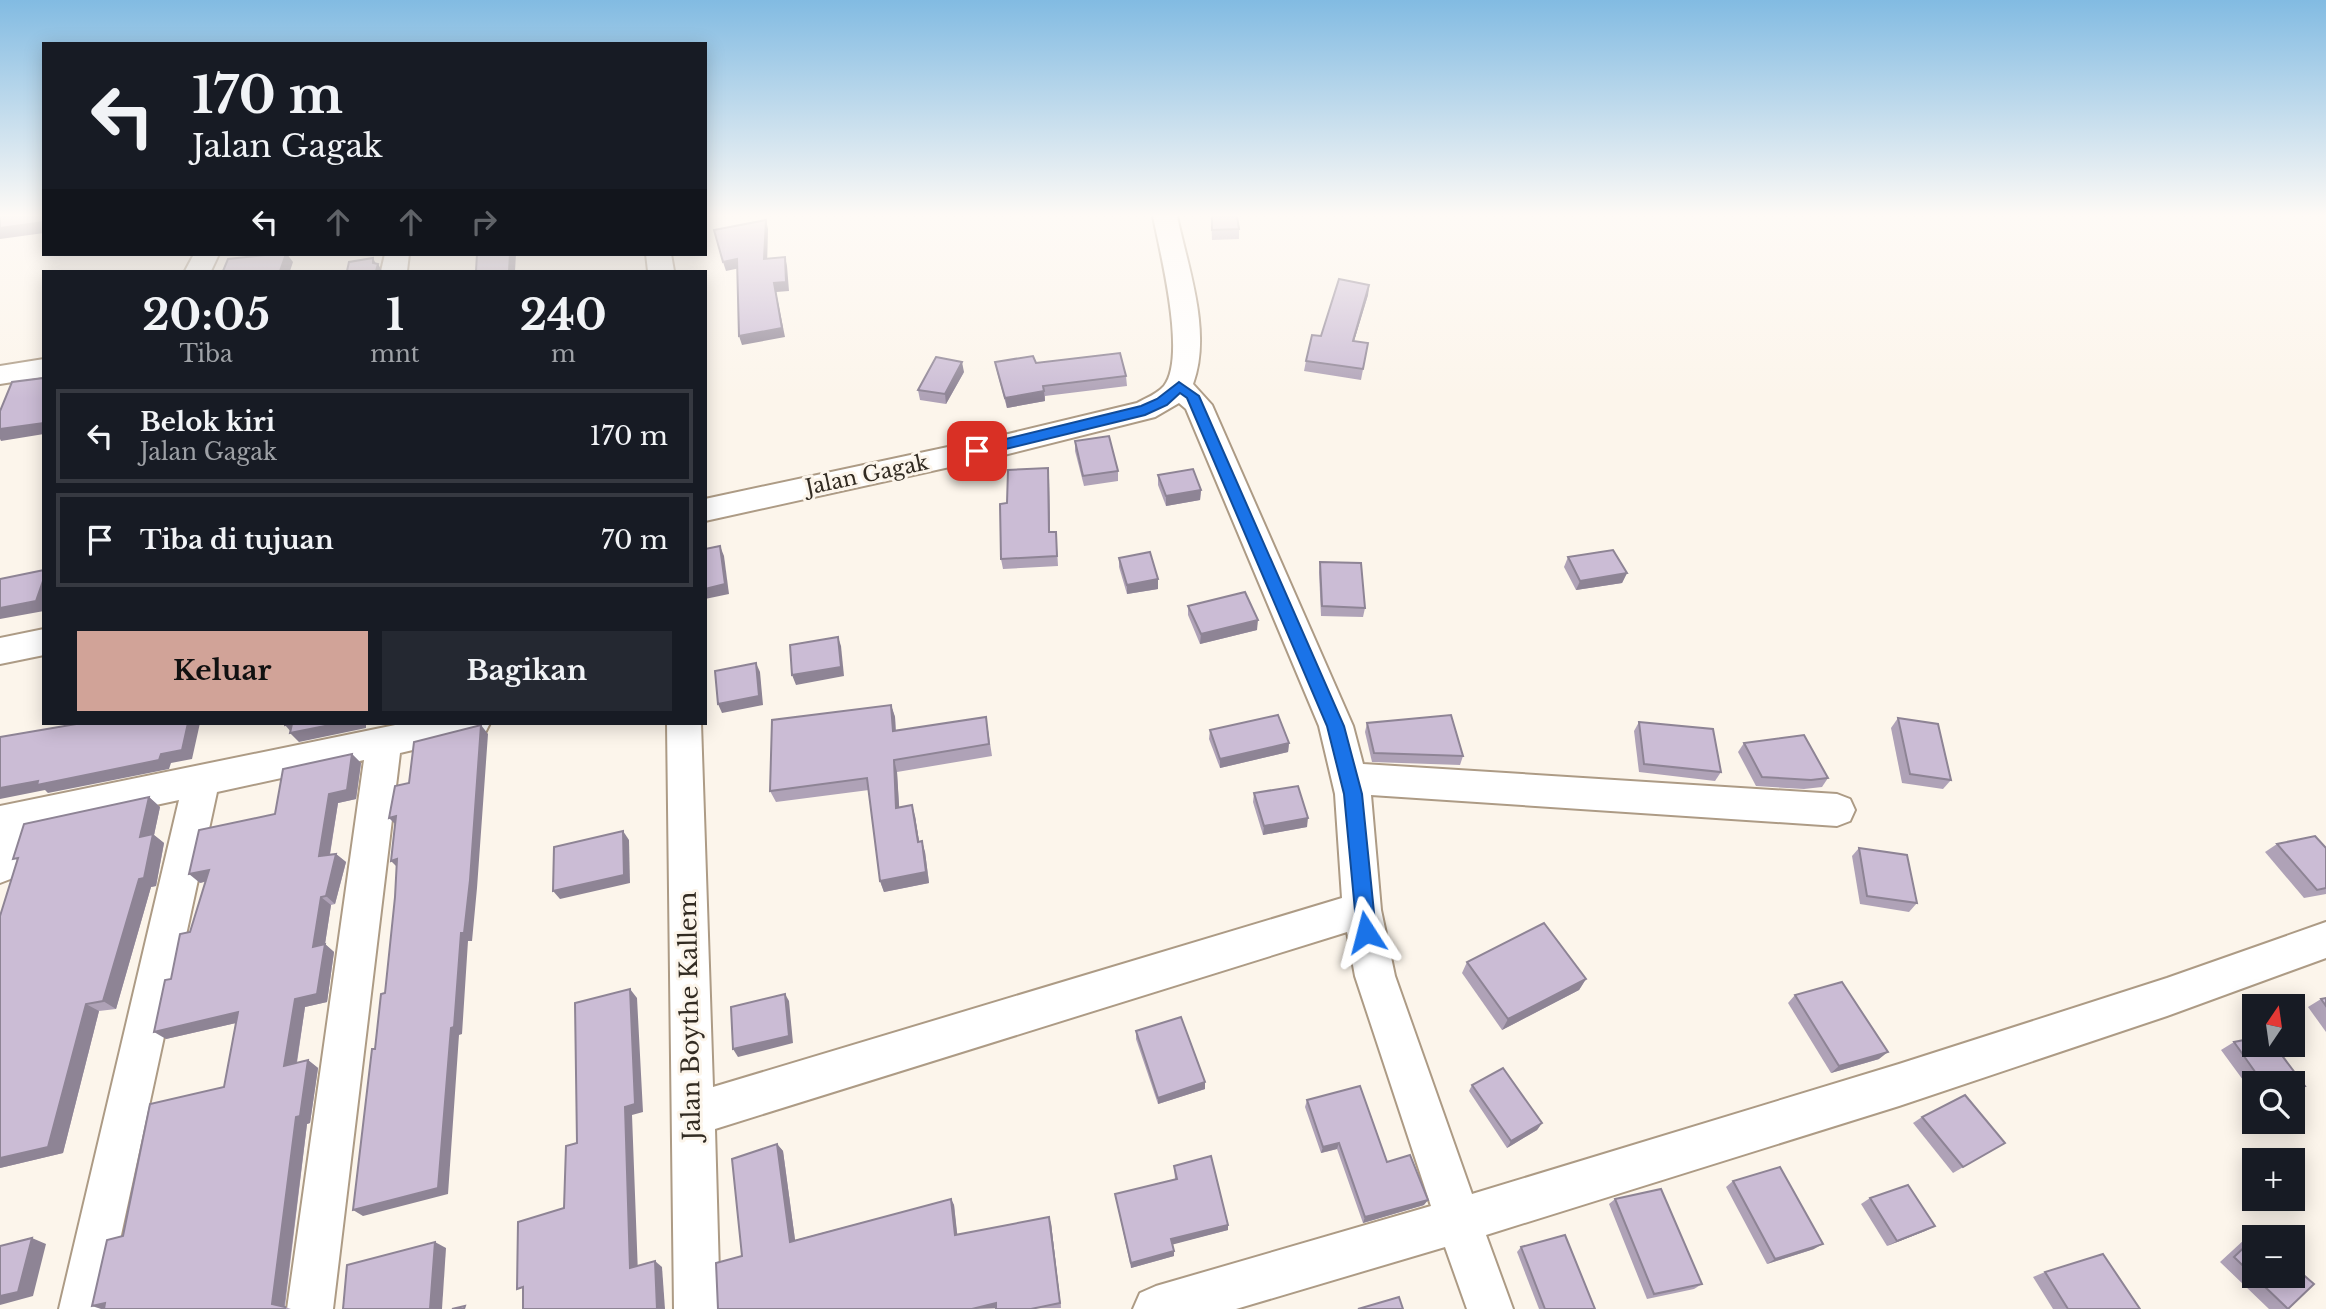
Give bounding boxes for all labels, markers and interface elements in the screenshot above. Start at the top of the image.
text: 170 m [192,65,343,126]
icon: left [77,70,168,161]
text: Jalan Gagak [192,126,383,166]
icon: left [246,203,284,241]
icon: ahead [319,203,357,241]
icon: ahead [392,203,430,241]
icon: right [465,203,503,241]
text: 20:05 [142,289,270,341]
text: 1 [386,289,404,341]
text: 240 [520,289,607,341]
text: Tiba [179,340,233,368]
text: mnt [370,340,419,368]
text: m [551,340,576,368]
text: Belok kiri [140,406,275,438]
icon: left [81,417,119,455]
text: 170 m [589,420,668,452]
pin [947,421,1007,481]
icon: arrive [958,432,996,470]
text: Jalan Gagak [140,438,277,466]
street label: Jalan Gagak [800,449,931,501]
icon: arrive [81,521,119,559]
text: Tiba di tujuan [140,524,334,556]
text: 70 m [601,524,668,556]
button: Keluar [77,631,368,711]
button: Bagikan [382,631,672,711]
street label: Jalan Boythe Kallem [673,891,706,1144]
position arrow [1329,895,1403,969]
north arrow [2242,994,2305,1057]
map controls [2242,994,2305,1288]
button: search [2242,1071,2305,1134]
button: + [2242,1148,2305,1211]
button: − [2242,1225,2305,1288]

